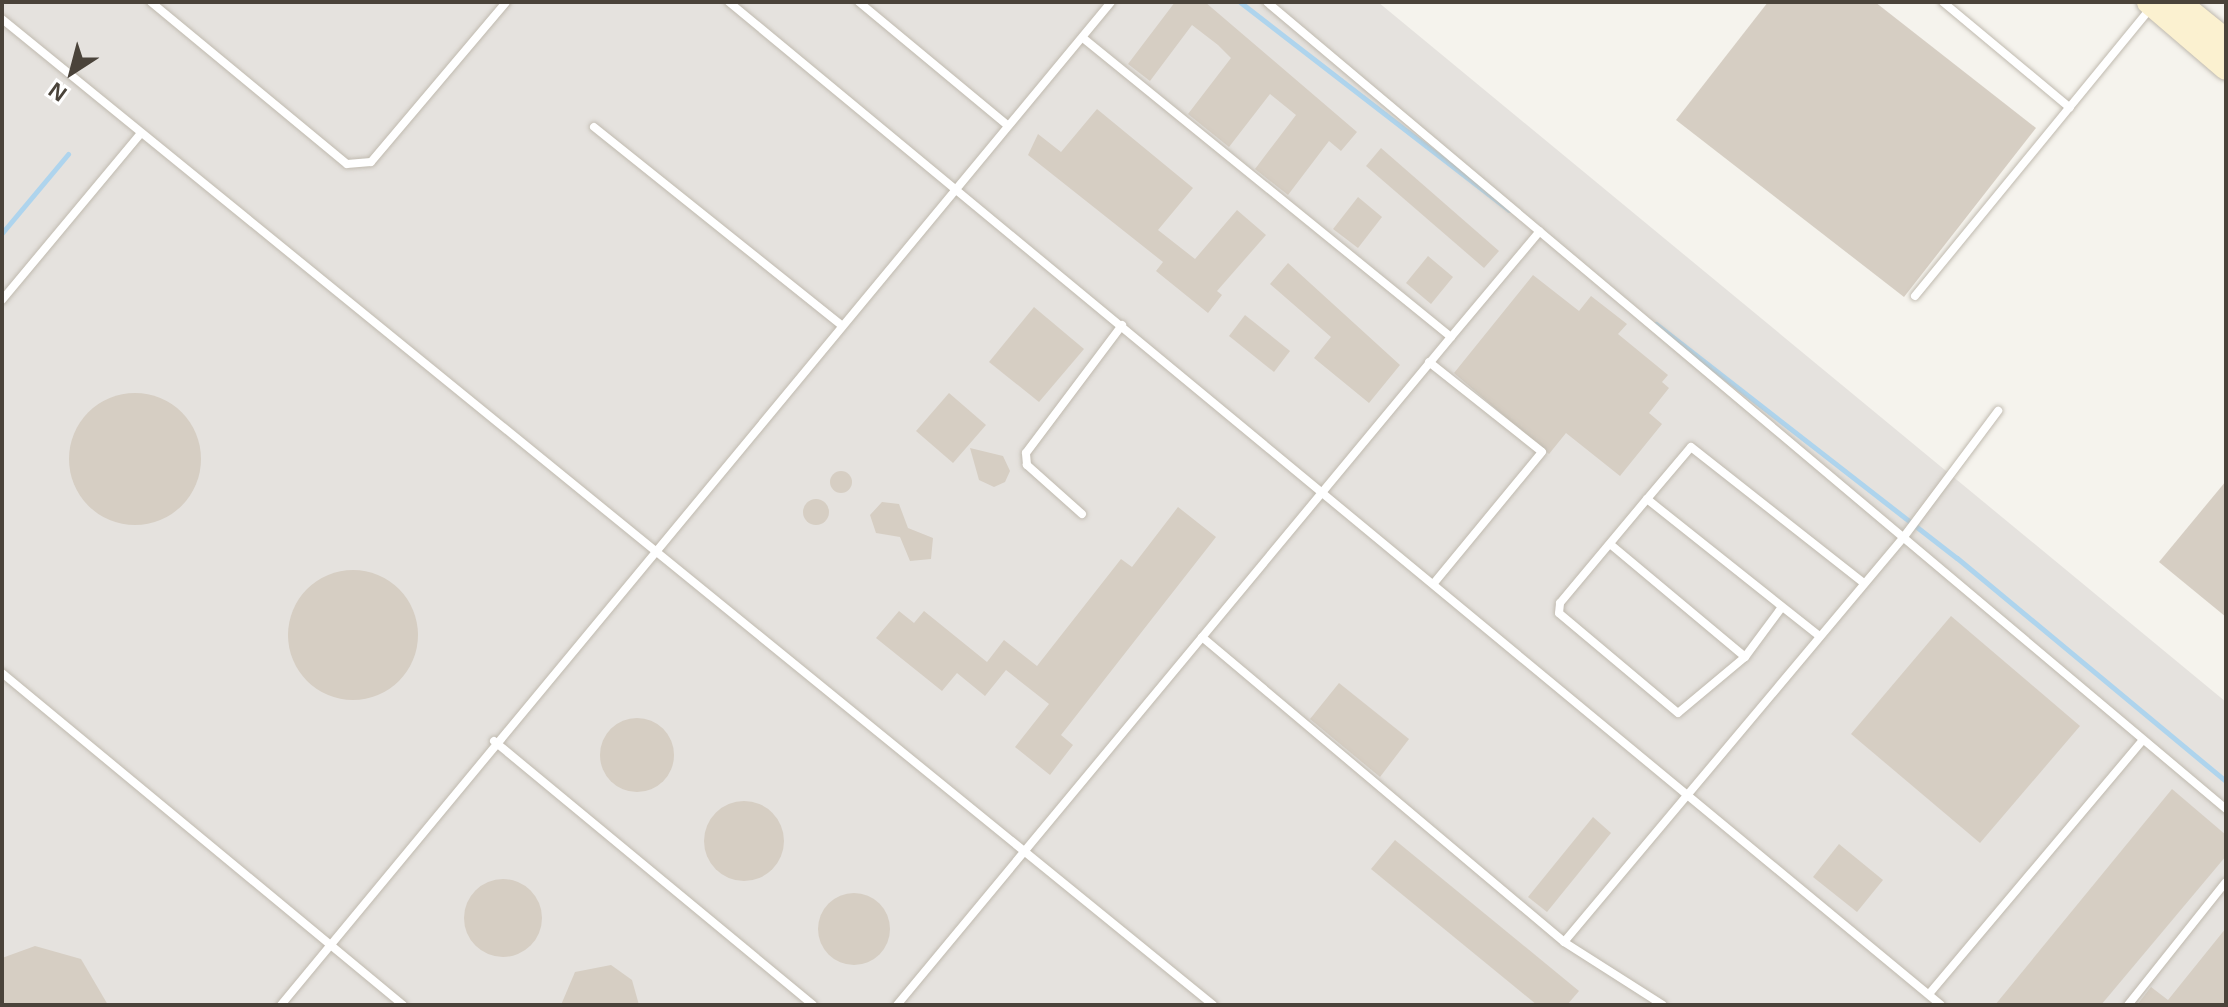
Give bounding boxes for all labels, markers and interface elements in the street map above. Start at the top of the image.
north arrow [32,32,112,112]
text: N [44,77,71,107]

